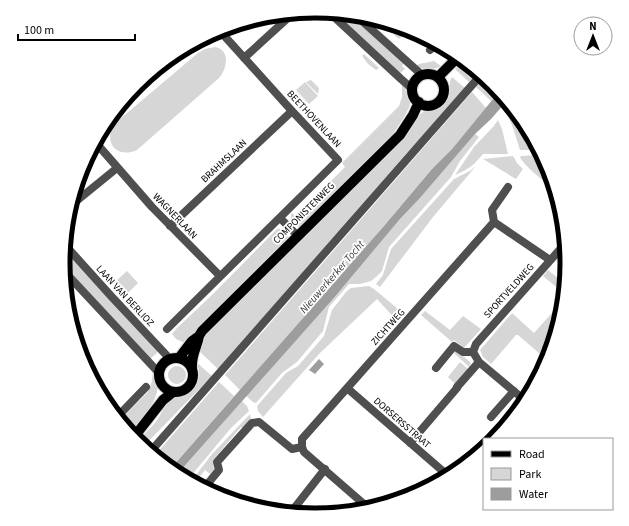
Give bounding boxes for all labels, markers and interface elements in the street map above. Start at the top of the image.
scale bar [18,16,135,42]
north arrow [573,16,613,56]
text: N [589,19,597,34]
text: 100 m [24,22,54,39]
street label: BEETHOVENLAAN [284,87,344,151]
street label: BRAHMSLAAN [198,136,250,186]
street label: COMPONISTENWEG [270,179,338,247]
street label: WAGNERLAAN [149,190,201,242]
water label: Nieuwerkerker Tocht [296,237,368,317]
street label: SPORTVELDWEG [481,261,537,321]
street label: LAAN VAN BERLIOZ [93,262,157,330]
street label: ZICHTWEG [368,306,408,348]
street label: DORSERSSTRAAT [370,394,434,452]
legend [483,438,613,510]
text: Road [519,446,545,463]
text: Park [519,466,541,483]
text: Water [519,486,549,503]

